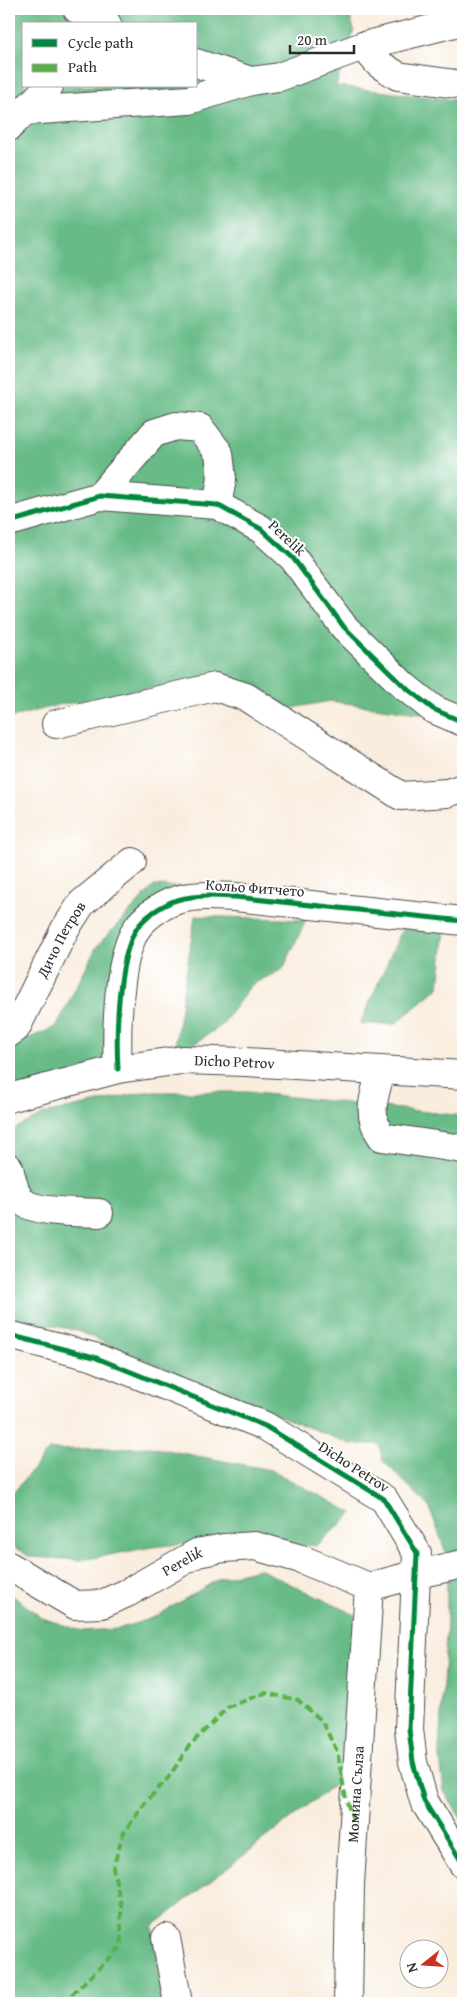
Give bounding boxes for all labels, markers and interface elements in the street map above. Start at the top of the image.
legend [22,22,198,88]
scale bar [290,22,353,54]
text: 20 m [297,29,328,50]
text: Cycle path [68,32,134,53]
text: Path [68,56,97,77]
street label: Perelik [264,515,311,561]
street label: Кольо Фитчето [205,874,306,901]
street label: Дичо Петров [31,897,90,982]
street label: Dicho Petrov [194,1049,276,1074]
street label: Dicho Petrov [315,1436,394,1498]
street label: Perelik [158,1541,205,1581]
street label: Момина Сълза [342,1744,369,1843]
north arrow [400,1940,450,1990]
text: N [400,1960,422,1975]

